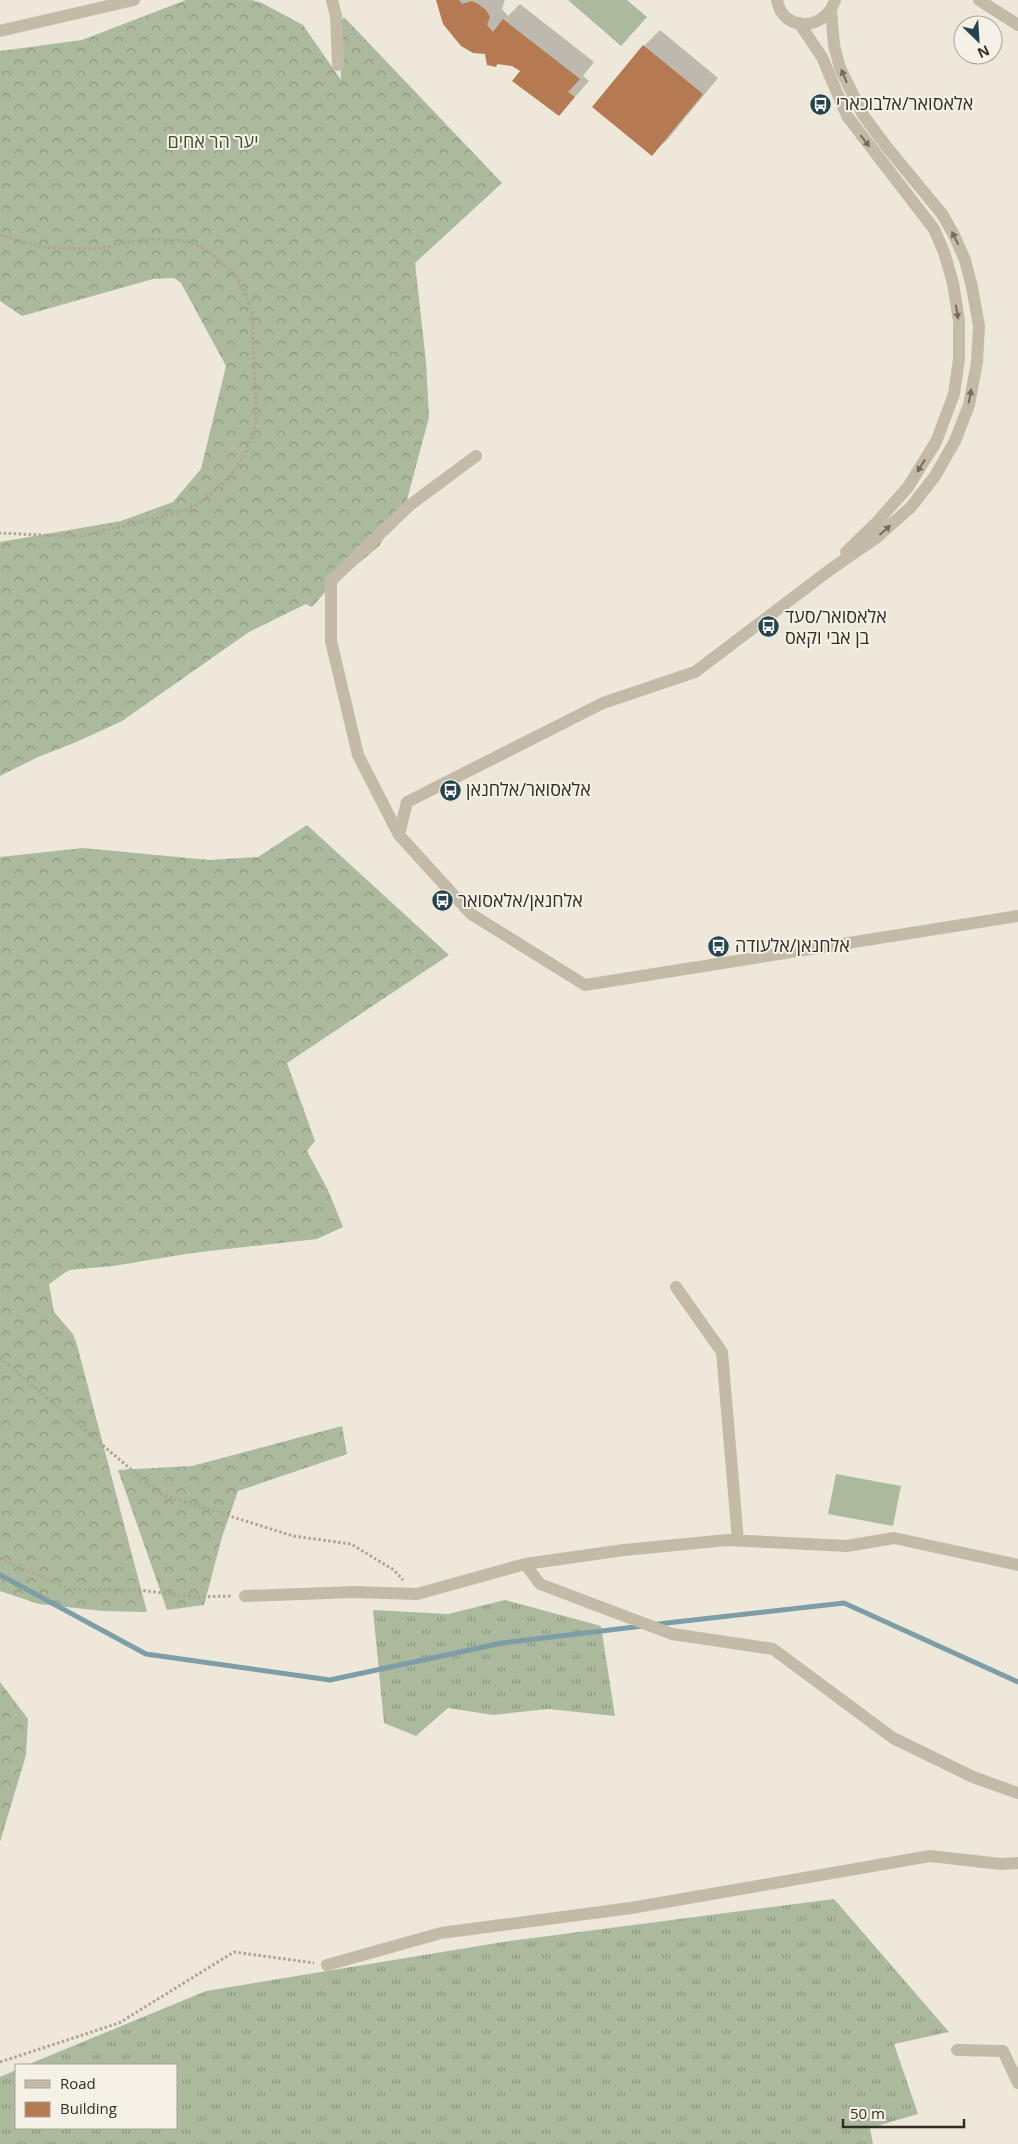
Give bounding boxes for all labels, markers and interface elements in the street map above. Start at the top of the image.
north arrow [953,15,1003,65]
text: N [975,41,993,63]
one-way arrow [839,69,847,83]
place label: אלאסואר/אלבוכארי [836,91,973,115]
bus stop icon: אלאסואר/אלבוכארי [808,92,832,116]
park label: יער הר אחים [167,129,259,153]
one-way arrow [860,135,870,148]
one-way arrow [951,231,959,245]
one-way arrow [953,304,961,320]
one-way arrow [967,387,975,403]
one-way arrow [916,459,926,472]
one-way arrow [878,525,891,536]
place label: אלאסואר/סעד בן אבי וקאס [785,604,887,649]
bus stop icon: אלאסואר/סעד בן אבי וקאס [757,615,781,639]
place label: אלאסואר/אלחנאן [466,777,591,801]
bus stop icon: אלאסואר/אלחנאן [438,778,462,802]
place label: אלחנאן/אלאסואר [458,888,583,912]
bus stop icon: אלחנאן/אלאסואר [430,889,454,913]
place label: אלחנאן/אלעודה [735,933,850,957]
bus stop icon: אלחנאן/אלעודה [707,934,731,958]
legend [15,2064,178,2129]
text: Road [60,2073,96,2093]
scale bar [843,2096,964,2128]
text: Building [60,2098,117,2118]
text: 50 m [850,2103,885,2123]

